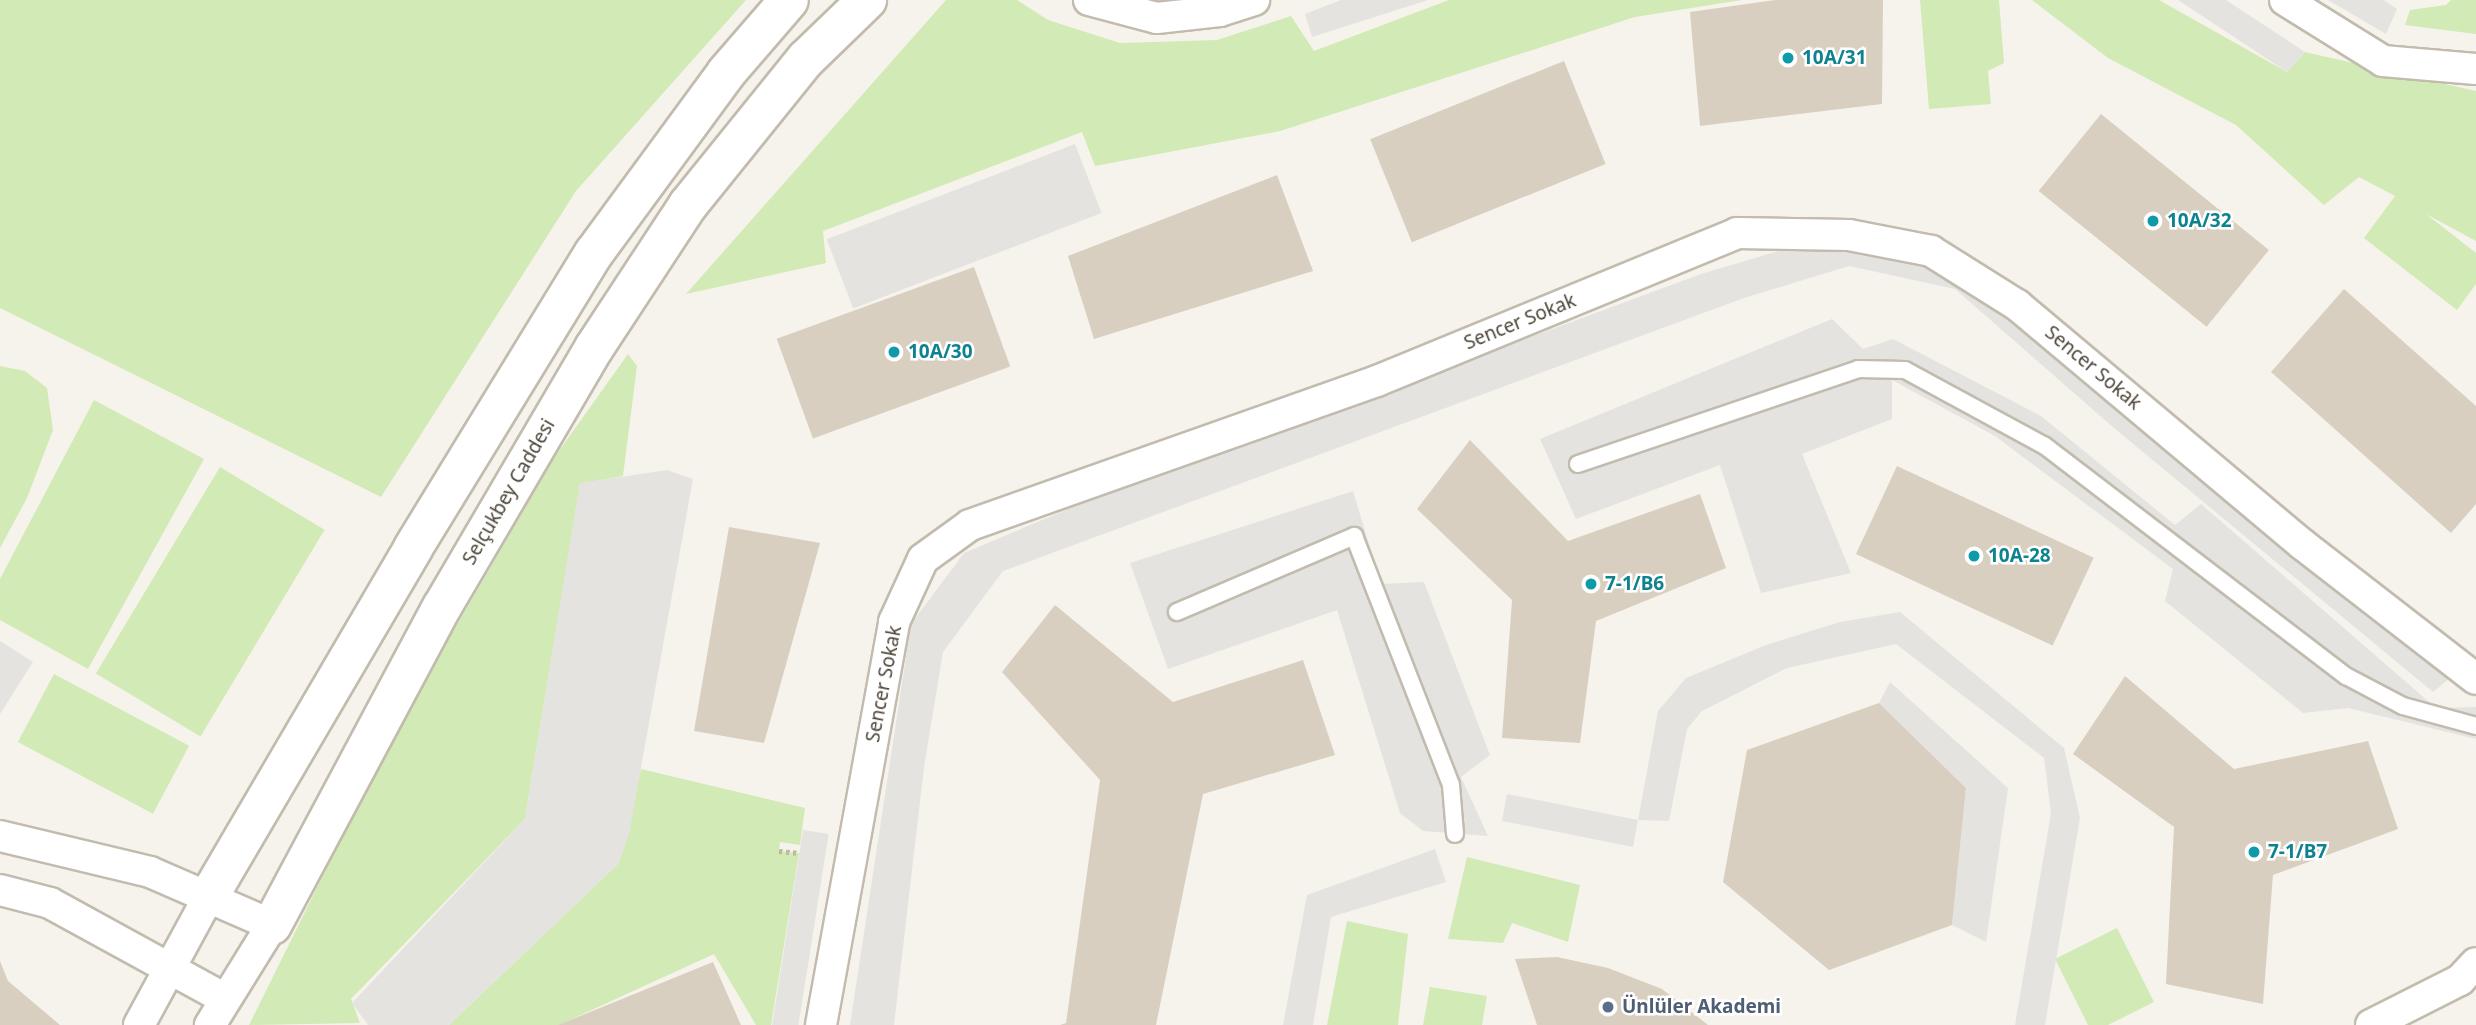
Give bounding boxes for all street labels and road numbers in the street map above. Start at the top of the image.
street label: Sencer Sokak [1461,289,1579,355]
street label: Sencer Sokak [2040,321,2146,415]
street label: Selçukbey Caddesi [458,415,560,569]
street label: Sencer Sokak [862,624,906,744]

